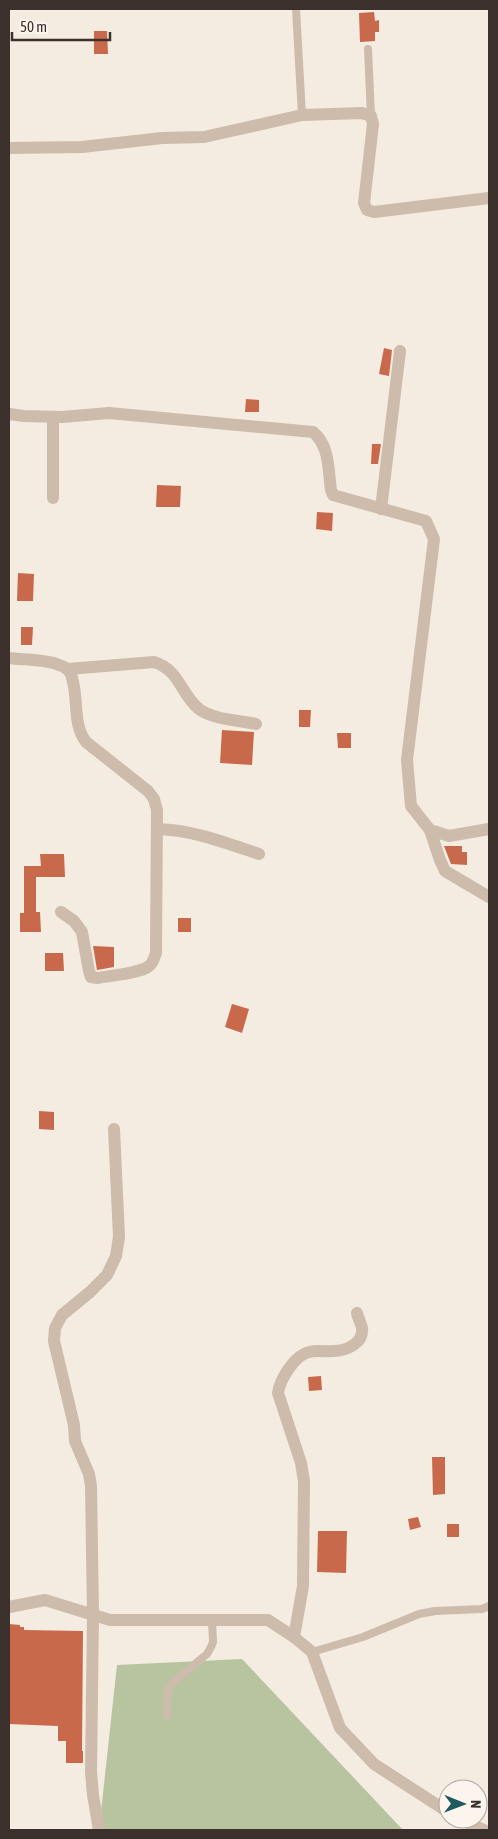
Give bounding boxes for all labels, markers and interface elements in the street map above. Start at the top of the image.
scale bar [12,10,110,42]
text: 50 m [20,18,47,35]
north arrow [438,1779,488,1829]
text: N [468,1800,484,1808]

